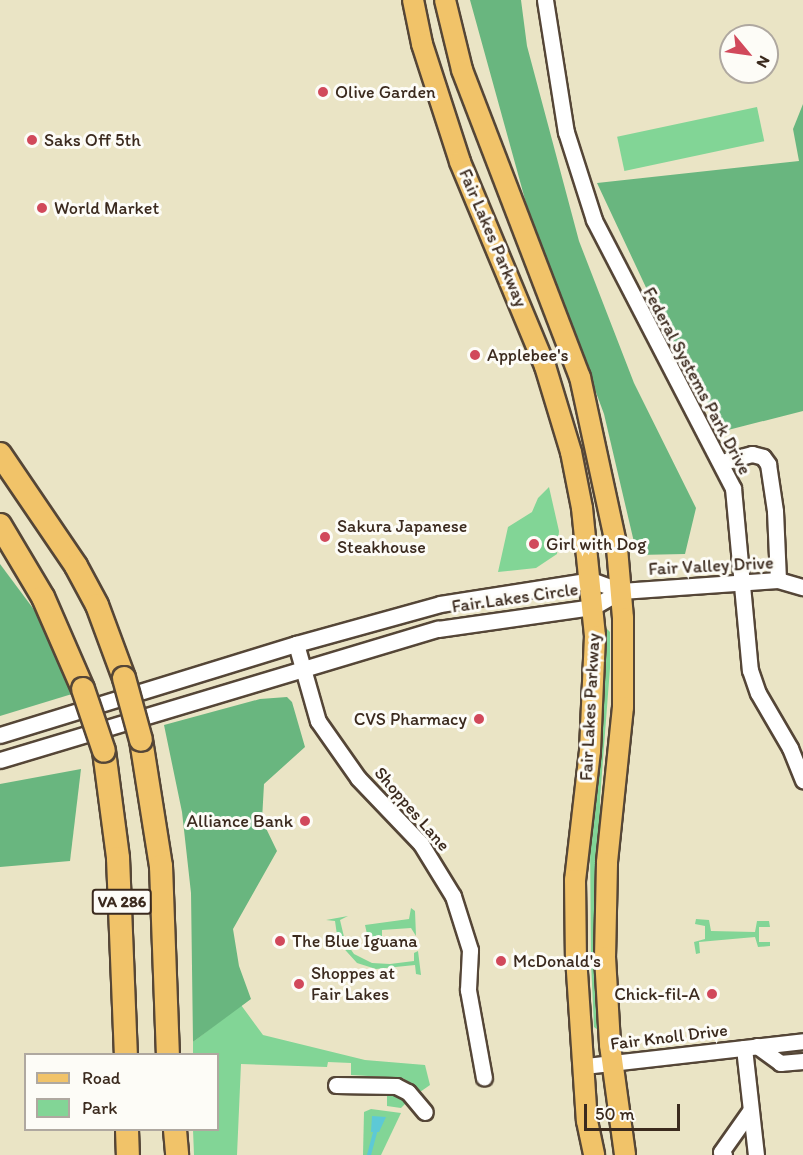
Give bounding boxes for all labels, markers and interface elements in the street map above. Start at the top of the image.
north arrow [719,24,779,84]
text: N [753,53,774,71]
place label: Olive Garden [335,81,436,103]
marker: Olive Garden [316,85,330,99]
place label: Saks Off 5th [44,129,140,151]
marker: Saks Off 5th [25,133,39,147]
street label: Fair Lakes Parkway [454,166,532,310]
place label: World Market [54,197,159,219]
marker: World Market [35,201,49,215]
street label: Federal Systems Park Drive [638,283,756,479]
place label: Applebee's [487,344,569,366]
marker: Applebee's [468,348,482,362]
place label: Sakura Japanese Steakhouse [337,516,467,558]
marker: Sakura Japanese Steakhouse [318,530,332,544]
place label: Girl with Dog [546,533,647,555]
marker: Girl with Dog [527,537,541,551]
street label: Fair Valley Drive [648,552,774,580]
street label: Fair Lakes Circle [450,578,580,618]
street label: Fair Lakes Parkway [575,633,605,781]
place label: CVS Pharmacy [354,708,467,730]
marker: CVS Pharmacy [472,712,486,726]
street label: Shoppes Lane [369,762,455,856]
place label: Alliance Bank [186,810,293,832]
marker: Alliance Bank [298,814,312,828]
road number: VA 286 [90,889,154,915]
place label: The Blue Iguana [292,930,417,952]
marker: The Blue Iguana [273,934,287,948]
place label: McDonald's [513,950,601,972]
marker: McDonald's [494,954,508,968]
place label: Shoppes at Fair Lakes [311,963,395,1006]
marker: Shoppes at Fair Lakes [292,977,306,991]
place label: Chick-fil-A [614,983,700,1005]
marker: Chick-fil-A [705,987,719,1001]
street label: Fair Knoll Drive [609,1019,729,1055]
legend [24,1053,219,1131]
text: Road [82,1067,121,1089]
scale bar [587,1092,683,1130]
text: Park [82,1097,117,1119]
text: 50 m [595,1103,635,1125]

